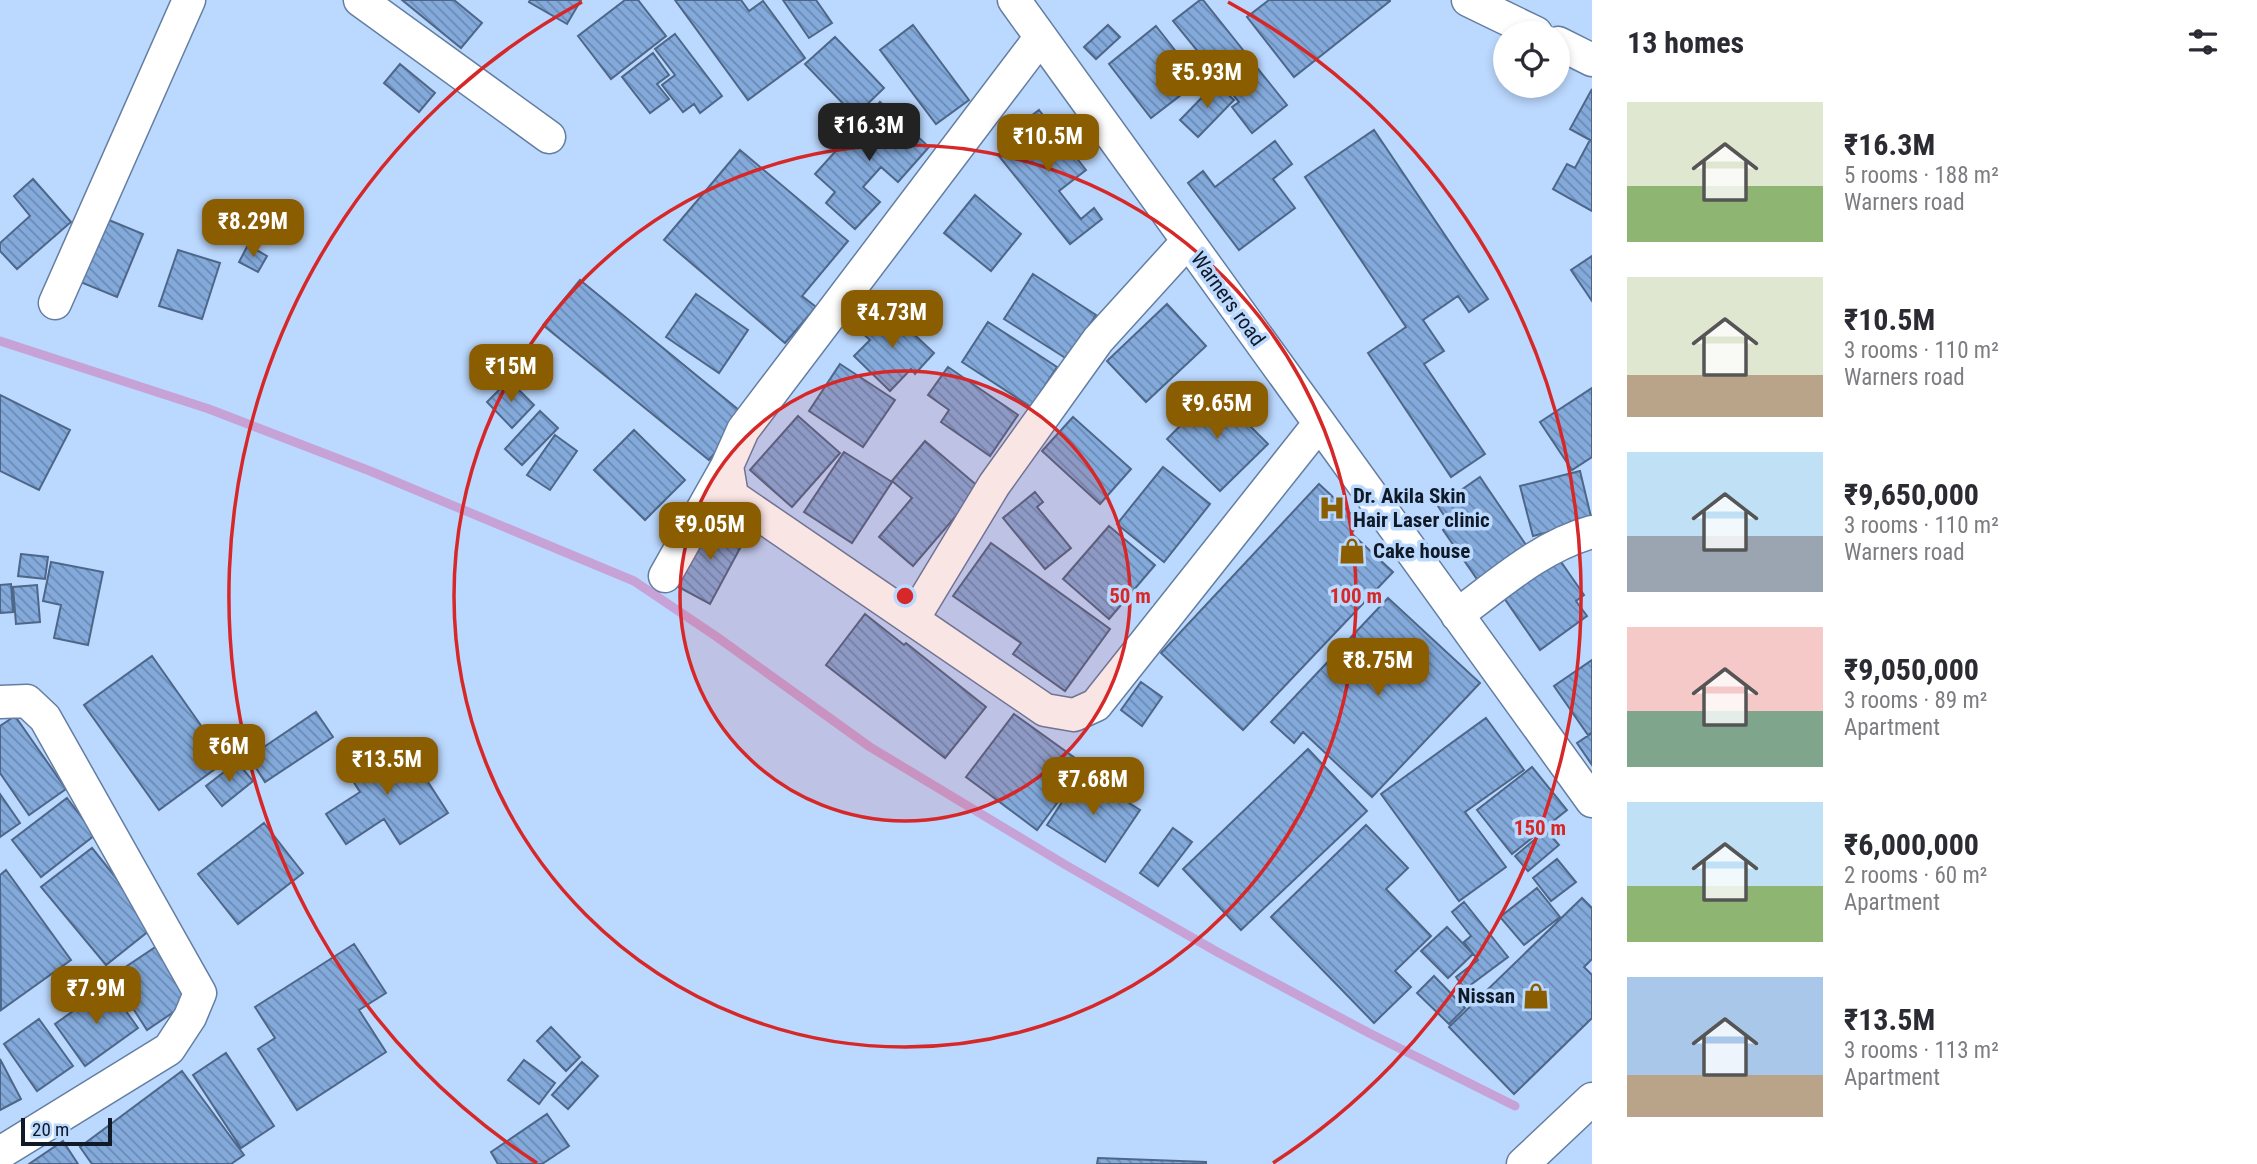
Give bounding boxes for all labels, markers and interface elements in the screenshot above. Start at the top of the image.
map controls [1493,21,1570,98]
button: locate [1493,21,1570,98]
icon: filters [2184,23,2222,61]
text: 13 homes [1627,25,1744,60]
pin: ₹5.93M [1150,50,1264,110]
text: ₹5.93M [1172,59,1242,86]
pin: ₹16.3M [812,104,926,163]
text: ₹16.3M [834,112,904,139]
pin: ₹10.5M [991,114,1105,174]
text: ₹10.5M [1013,123,1083,150]
text: ₹16.3M [1844,127,1935,162]
icon: home [1683,130,1767,214]
text: 5 rooms · 188 m² [1844,162,1999,189]
text: Warners road [1844,189,1965,216]
pin: ₹8.29M [196,200,310,259]
text: ₹8.29M [218,208,288,235]
street label: Warners road [1186,247,1270,351]
pin: ₹4.73M [835,290,949,350]
text: ₹4.73M [857,299,927,326]
text: ₹10.5M [1844,302,1935,337]
icon: home [1683,305,1767,389]
text: 3 rooms · 110 m² [1844,337,1999,364]
pin: ₹15M [470,344,552,404]
text: ₹15M [485,353,537,380]
text: Warners road [1844,364,1965,391]
pin: ₹9.65M [1160,382,1274,441]
text: ₹9.65M [1182,390,1252,417]
text: ₹9,650,000 [1844,477,1979,512]
icon: home [1683,480,1767,564]
place label: Dr. Akila Skin Hair Laser clinic [1353,484,1490,532]
hospital icon: Dr. Akila Skin Hair Laser clinic [1317,493,1347,523]
pin: ₹9.05M [653,503,767,562]
text: ₹9.05M [675,511,745,538]
text: 3 rooms · 110 m² [1844,512,1999,539]
shop icon: Cake house [1337,536,1367,566]
place label: Cake house [1373,539,1470,563]
text: Warners road [1844,539,1965,566]
centre of rings [893,584,917,608]
text: 50 m [1109,584,1151,608]
text: 100 m [1330,584,1382,608]
pin: ₹8.75M [1321,638,1435,698]
text: ₹8.75M [1343,647,1413,674]
text: ₹9,050,000 [1844,652,1979,687]
icon: home [1683,655,1767,739]
text: 3 rooms · 89 m² [1844,687,1987,714]
text: Apartment [1844,714,1940,741]
pin: ₹6M [195,724,263,784]
text: ₹6M [209,733,249,760]
pin: ₹13.5M [330,738,444,797]
text: ₹13.5M [352,746,422,773]
pin: ₹7.68M [1036,758,1150,817]
text: ₹7.68M [1058,766,1128,793]
text: 150 m [1514,816,1566,840]
text: ₹6,000,000 [1844,827,1979,862]
icon: home [1683,830,1767,914]
text: 2 rooms · 60 m² [1844,862,1987,889]
text: Apartment [1844,889,1940,916]
pin: ₹7.9M [47,967,145,1026]
text: ₹7.9M [67,975,125,1002]
shop icon: Nissan [1521,981,1551,1011]
place label: Nissan [1458,984,1515,1008]
text: ₹13.5M [1844,1002,1935,1037]
icon: home [1683,1005,1767,1089]
text: 3 rooms · 113 m² [1844,1037,1999,1064]
text: Apartment [1844,1064,1940,1091]
scale bar [21,1115,112,1147]
text: 20 m [32,1118,69,1141]

